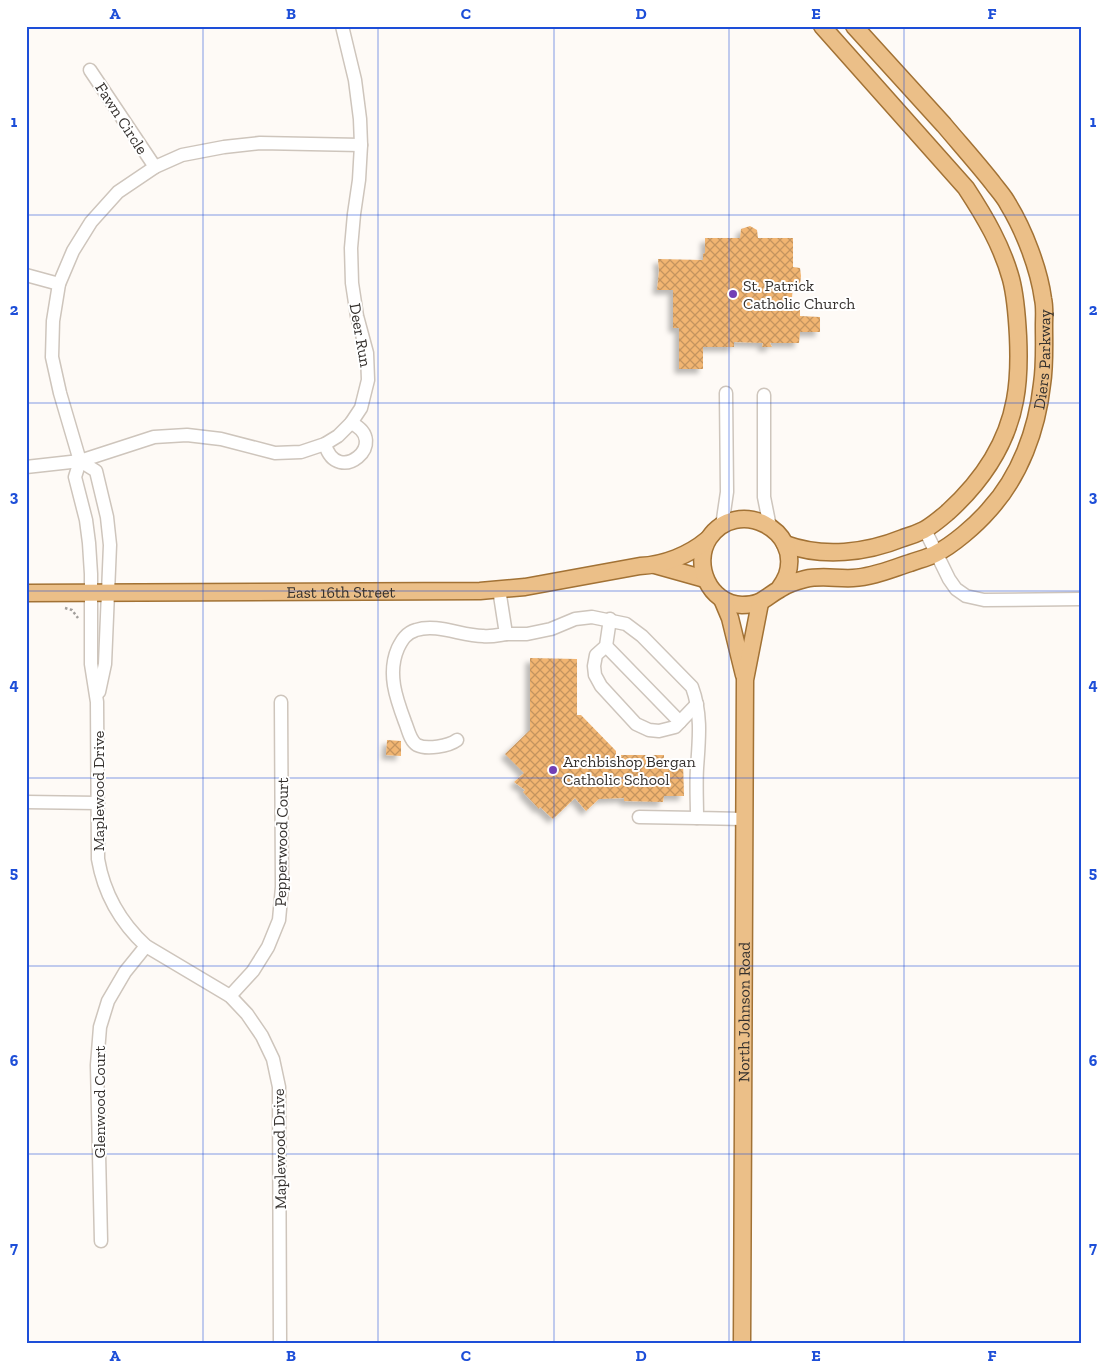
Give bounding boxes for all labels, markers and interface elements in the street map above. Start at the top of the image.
text: A [110,4,121,23]
text: B [286,4,296,23]
text: C [461,4,471,23]
text: D [635,4,647,23]
text: E [811,4,821,23]
text: F [987,4,997,23]
street label: Fawn Circle [91,79,152,158]
text: 1 [11,112,18,131]
text: 1 [1090,112,1097,131]
place label: St. Patrick Catholic Church [743,276,855,313]
marker: St. Patrick Catholic Church [727,288,739,300]
text: 2 [10,300,19,319]
text: 2 [1089,300,1098,319]
street label: Deer Run [346,302,376,369]
street label: Diers Parkway [1029,308,1054,411]
text: 3 [10,487,19,506]
text: 3 [1089,487,1098,506]
street label: East 16th Street [286,582,396,602]
text: 4 [9,675,19,694]
text: 4 [1088,675,1098,694]
street label: Maplewood Drive [89,731,108,851]
place label: Archbishop Bergan Catholic School [563,752,696,789]
marker: Archbishop Bergan Catholic School [547,764,559,776]
street label: Pepperwood Court [271,777,292,907]
text: 5 [10,863,18,882]
text: 5 [1089,863,1097,882]
street label: North Johnson Road [734,942,754,1082]
street label: Glenwood Court [90,1046,109,1158]
text: 6 [10,1051,19,1070]
text: 6 [1089,1051,1098,1070]
street label: Maplewood Drive [269,1088,290,1209]
text: 7 [10,1238,18,1257]
text: 7 [1089,1238,1097,1257]
text: A [110,1346,121,1365]
text: B [286,1346,296,1365]
text: C [461,1346,471,1365]
text: D [635,1346,647,1365]
text: E [811,1346,821,1365]
text: F [987,1346,997,1365]

